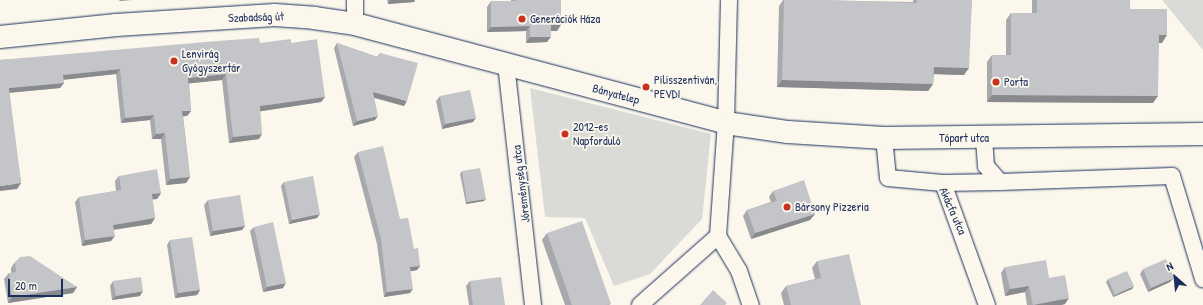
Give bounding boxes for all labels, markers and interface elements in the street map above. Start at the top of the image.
street label: Szabadság út [228,9,284,25]
place label: Generációk Háza [530,12,600,26]
marker: Generációk Háza [517,14,527,24]
place label: Lenvirág Gyógyszertár [182,47,241,75]
marker: Lenvirág Gyógyszertár [169,56,179,66]
place label: Pilisszentiván, PEVDI [654,73,717,101]
place label: Porta [1004,75,1028,89]
marker: Porta [991,77,1001,87]
street label: Bányatelep [591,81,641,107]
marker: Pilisszentiván, PEVDI [641,82,651,92]
place label: 2012-es Napforduló [573,120,620,148]
marker: 2012-es Napforduló [560,129,570,139]
street label: Tópart utca [939,131,989,145]
street label: Jóreménység utca [509,144,533,224]
street label: Akácfa utca [936,185,970,237]
place label: Bársony Pizzeria [795,200,869,214]
marker: Bársony Pizzeria [782,202,792,212]
north arrow [1155,257,1195,297]
text: N [1164,259,1175,274]
scale bar [10,271,65,297]
text: 20 m [15,277,37,294]

